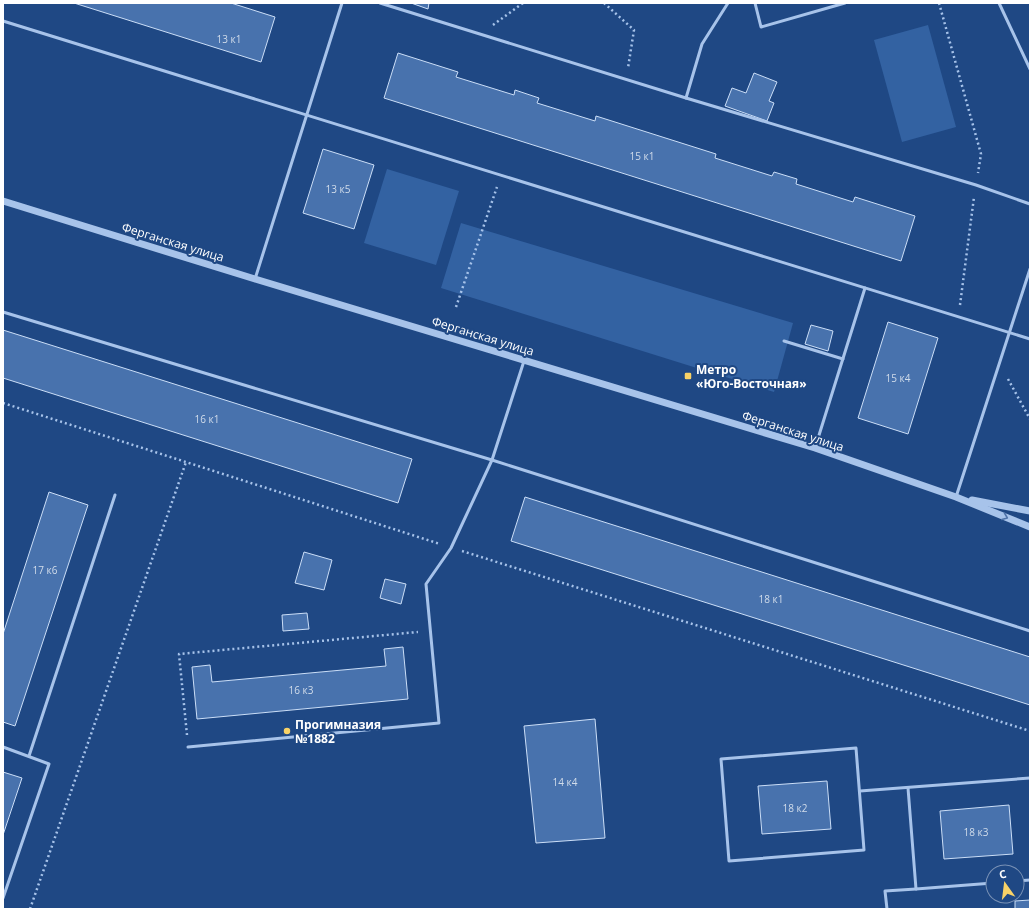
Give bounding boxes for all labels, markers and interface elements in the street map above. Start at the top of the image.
house number: 13 к1 [217,32,241,46]
house number: 15 к1 [630,149,654,163]
house number: 13 к5 [326,182,351,196]
street label: Ферганская улица [120,218,226,266]
street label: Ферганская улица [430,312,536,360]
place label: Метро «Юго-Восточная» [696,361,807,392]
marker: Метро «Юго-Восточная» [683,371,693,381]
house number: 15 к4 [886,371,911,385]
street label: Ферганская улица [740,407,846,455]
house number: 16 к1 [195,412,219,426]
one-way arrow [1002,512,1009,520]
house number: 17 к6 [33,563,58,577]
house number: 18 к1 [759,592,783,606]
house number: 16 к3 [289,683,314,697]
place label: Прогимназия №1882 [295,716,381,747]
marker: Прогимназия №1882 [282,726,292,736]
house number: 14 к4 [553,775,578,789]
house number: 18 к2 [783,801,808,815]
house number: 18 к3 [964,825,989,839]
north arrow [985,864,1025,904]
text: С [997,866,1008,882]

